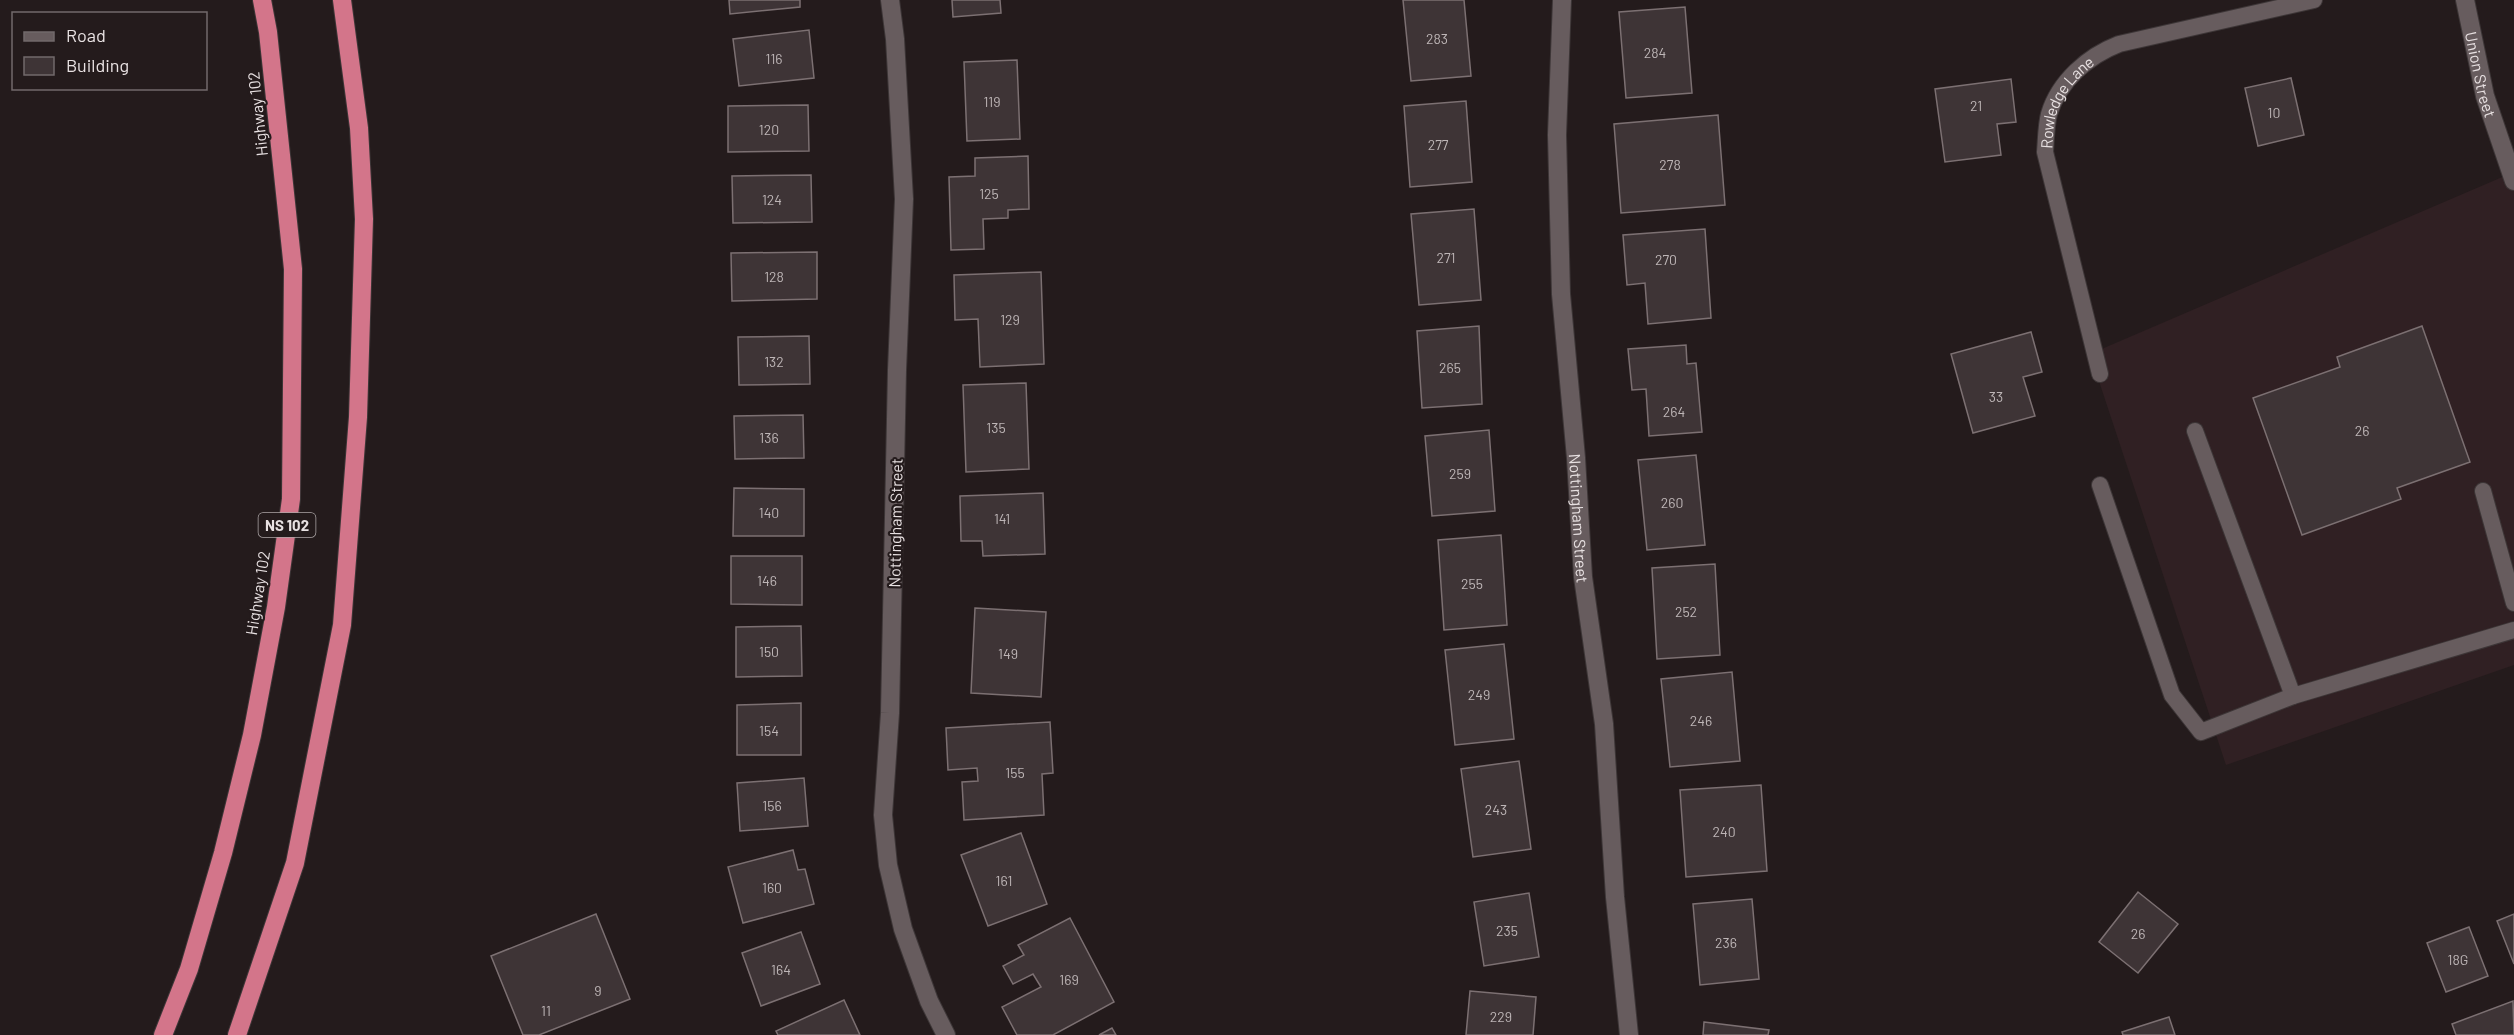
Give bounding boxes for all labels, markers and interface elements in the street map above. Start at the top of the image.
legend [12,12,207,90]
text: Road [66,24,106,46]
house number: 283 [1426,30,1448,47]
street label: Union Street [2462,30,2501,120]
house number: 284 [1644,44,1666,61]
house number: 116 [765,50,783,67]
street label: Rowledge Lane [2036,51,2097,149]
text: Building [66,54,129,76]
street label: Highway 102 [243,71,271,157]
house number: 119 [983,93,1001,110]
house number: 21 [1970,97,1982,114]
house number: 10 [2268,104,2280,121]
house number: 120 [759,121,779,138]
house number: 277 [1428,136,1449,153]
house number: 278 [1659,156,1681,173]
house number: 125 [979,185,999,202]
house number: 124 [762,191,782,208]
house number: 271 [1436,249,1456,266]
house number: 270 [1655,251,1677,268]
house number: 128 [764,268,784,285]
house number: 129 [1000,311,1020,328]
house number: 132 [764,353,784,370]
house number: 265 [1439,359,1461,376]
house number: 33 [1989,388,2003,405]
house number: 264 [1663,403,1685,420]
house number: 135 [986,419,1006,436]
house number: 26 [2355,422,2369,439]
house number: 136 [759,429,779,446]
street label: Nottingham Street [1566,453,1593,584]
street label: Nottingham Street [884,458,906,588]
house number: 259 [1449,465,1471,482]
house number: 260 [1661,494,1683,511]
house number: 140 [759,504,779,521]
house number: 141 [994,510,1010,527]
road number: NS 102 [258,513,316,537]
street label: Highway 102 [241,550,273,636]
house number: 146 [757,572,777,589]
house number: 255 [1461,575,1483,592]
house number: 252 [1675,603,1697,620]
house number: 150 [759,643,779,660]
house number: 149 [998,645,1018,662]
house number: 249 [1468,686,1490,703]
house number: 246 [1690,712,1712,729]
house number: 154 [759,722,779,739]
house number: 155 [1005,764,1025,781]
house number: 156 [762,797,782,814]
house number: 243 [1485,801,1507,818]
house number: 240 [1712,823,1736,840]
house number: 161 [996,872,1012,889]
house number: 160 [762,879,782,896]
house number: 235 [1496,922,1518,939]
house number: 26 [2131,925,2145,942]
house number: 236 [1715,934,1737,951]
house number: 18G [2448,951,2468,968]
house number: 164 [771,961,791,978]
house number: 169 [1059,971,1079,988]
house number: 9 [594,982,602,999]
house number: 11 [541,1002,551,1019]
house number: 229 [1490,1008,1512,1025]

